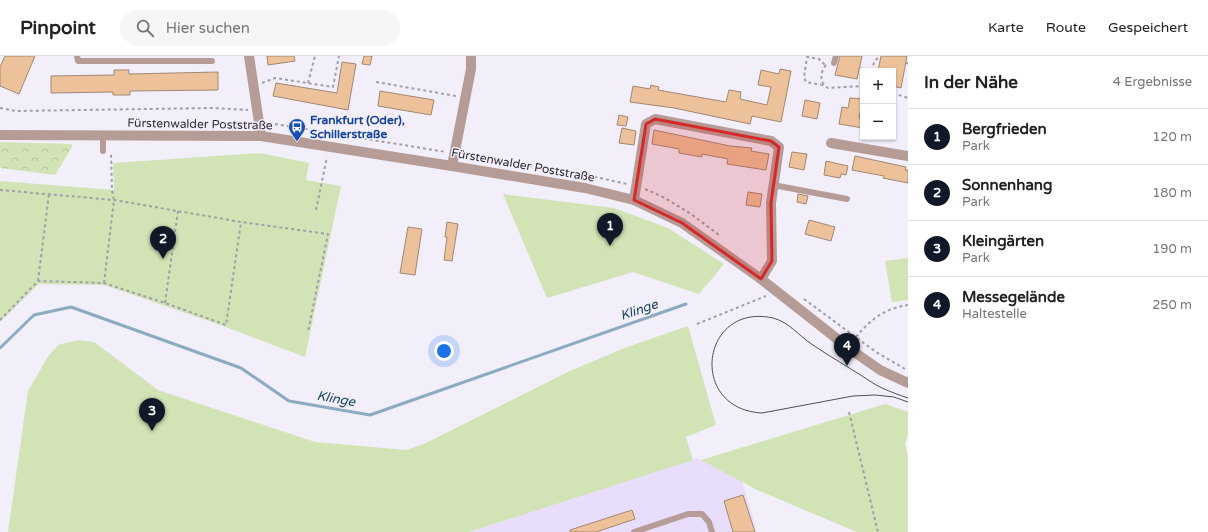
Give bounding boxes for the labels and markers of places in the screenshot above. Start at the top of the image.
place label: Frankfurt (Oder), Schillerstraße [310,113,405,141]
bus stop icon: Frankfurt (Oder), Schillerstraße [287,117,307,142]
pin: 1 [597,213,623,246]
pin: 2 [150,226,176,259]
pin: 4 [834,333,860,366]
pin: 3 [139,398,165,431]

